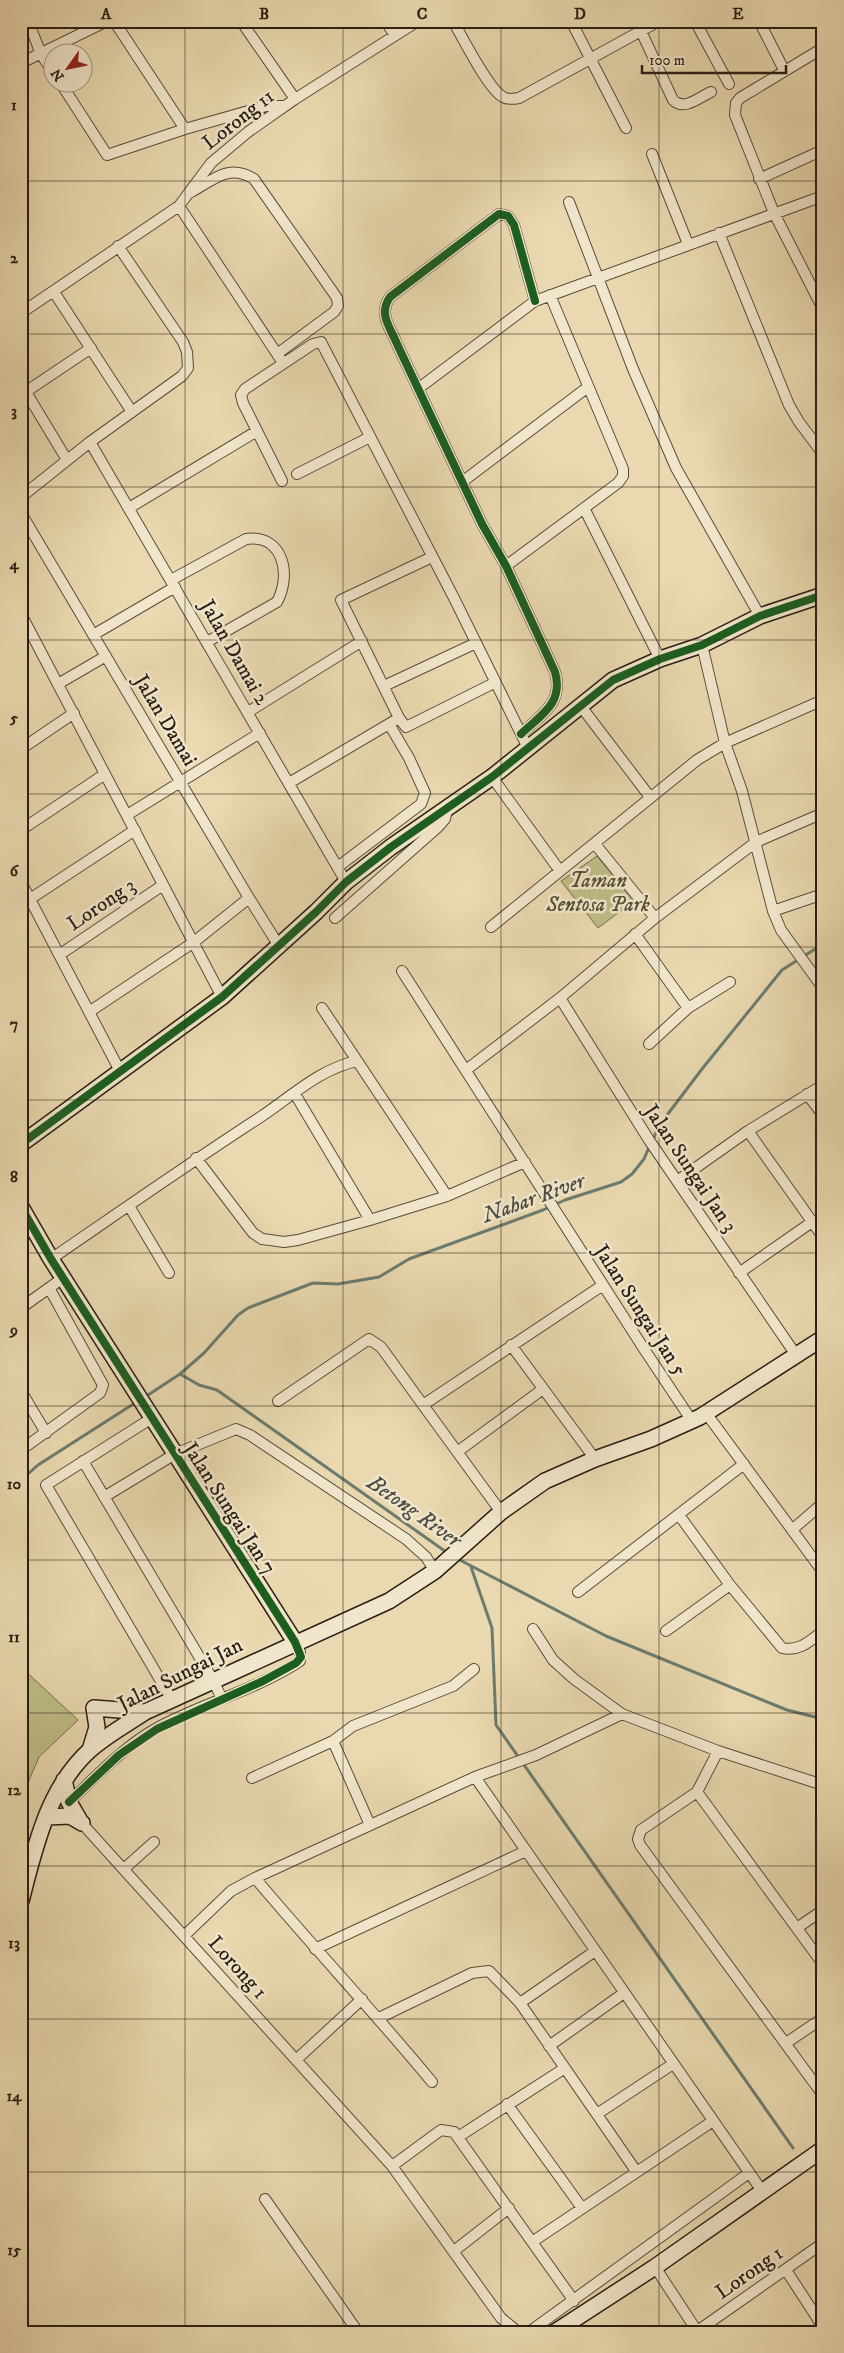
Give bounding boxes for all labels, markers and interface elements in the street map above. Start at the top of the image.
text: A [100,4,112,24]
text: B [259,4,269,24]
text: C [417,4,427,24]
text: D [574,4,586,24]
text: E [732,4,744,24]
north arrow [42,42,92,92]
scale bar [642,42,785,74]
text: 100 m [649,51,685,70]
text: N [47,64,69,84]
street label: Lorong 11 [197,84,280,156]
text: 1 [11,95,17,115]
text: 2 [10,248,19,268]
text: 3 [11,401,17,421]
text: 4 [8,554,19,574]
street label: Jalan Damai 2 [193,594,275,710]
street label: Jalan Damai [127,668,203,771]
text: 5 [9,708,18,728]
text: 6 [10,861,20,881]
park label: Taman Sentosa Park [545,868,650,918]
street label: Lorong 3 [62,873,141,937]
text: 7 [10,1014,18,1034]
street label: Jalan Sungai Jan 3 [637,1098,743,1238]
text: 8 [10,1167,18,1187]
water label: Nahar River [477,1167,590,1230]
street label: Jalan Sungai Jan 5 [587,1238,692,1381]
text: 9 [9,1320,18,1340]
street label: Jalan Sungai Jan 7 [176,1436,282,1579]
water label: Betong River [361,1469,468,1555]
text: 10 [7,1474,22,1494]
text: 11 [8,1627,20,1647]
street label: Jalan Sungai Jan [112,1632,247,1718]
text: 12 [7,1780,22,1800]
street label: Lorong 1 [202,1930,273,2005]
text: 13 [8,1933,20,1953]
text: 14 [6,2086,22,2106]
text: 15 [7,2240,21,2260]
street label: Lorong 1 [711,2240,788,2305]

